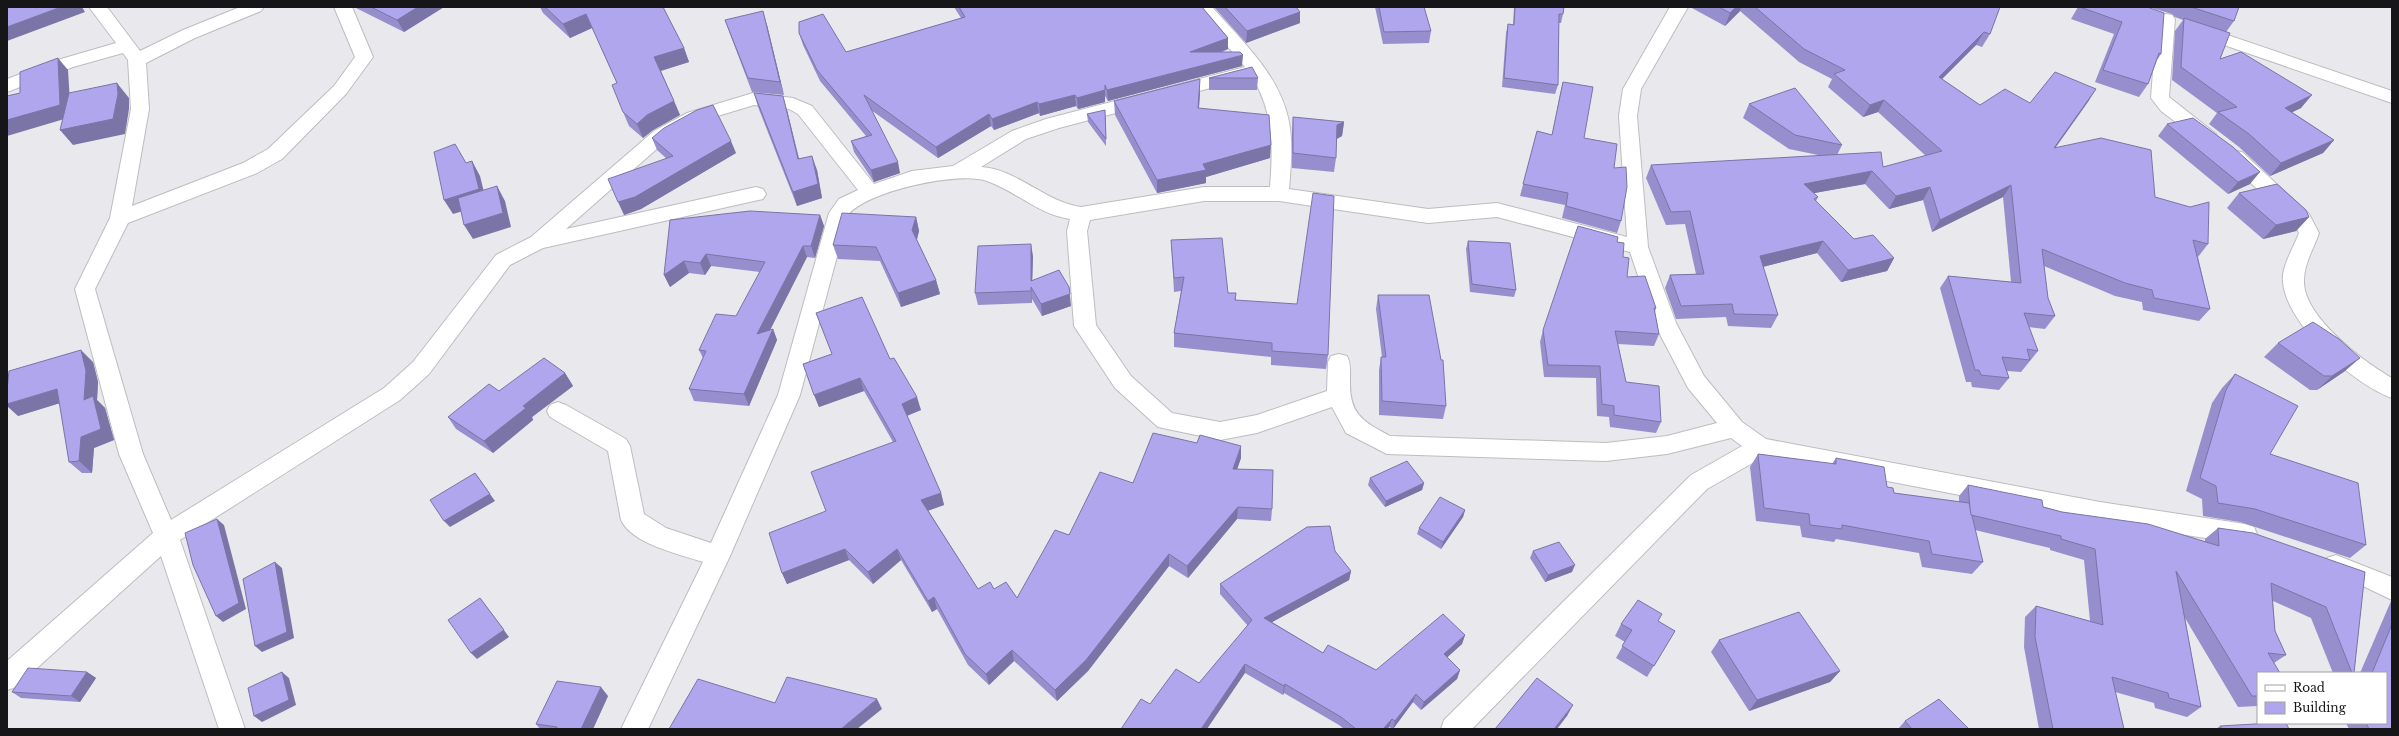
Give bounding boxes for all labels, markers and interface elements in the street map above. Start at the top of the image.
legend [2257,672,2387,724]
text: Road [2293,680,2325,695]
text: Building [2293,700,2347,715]

